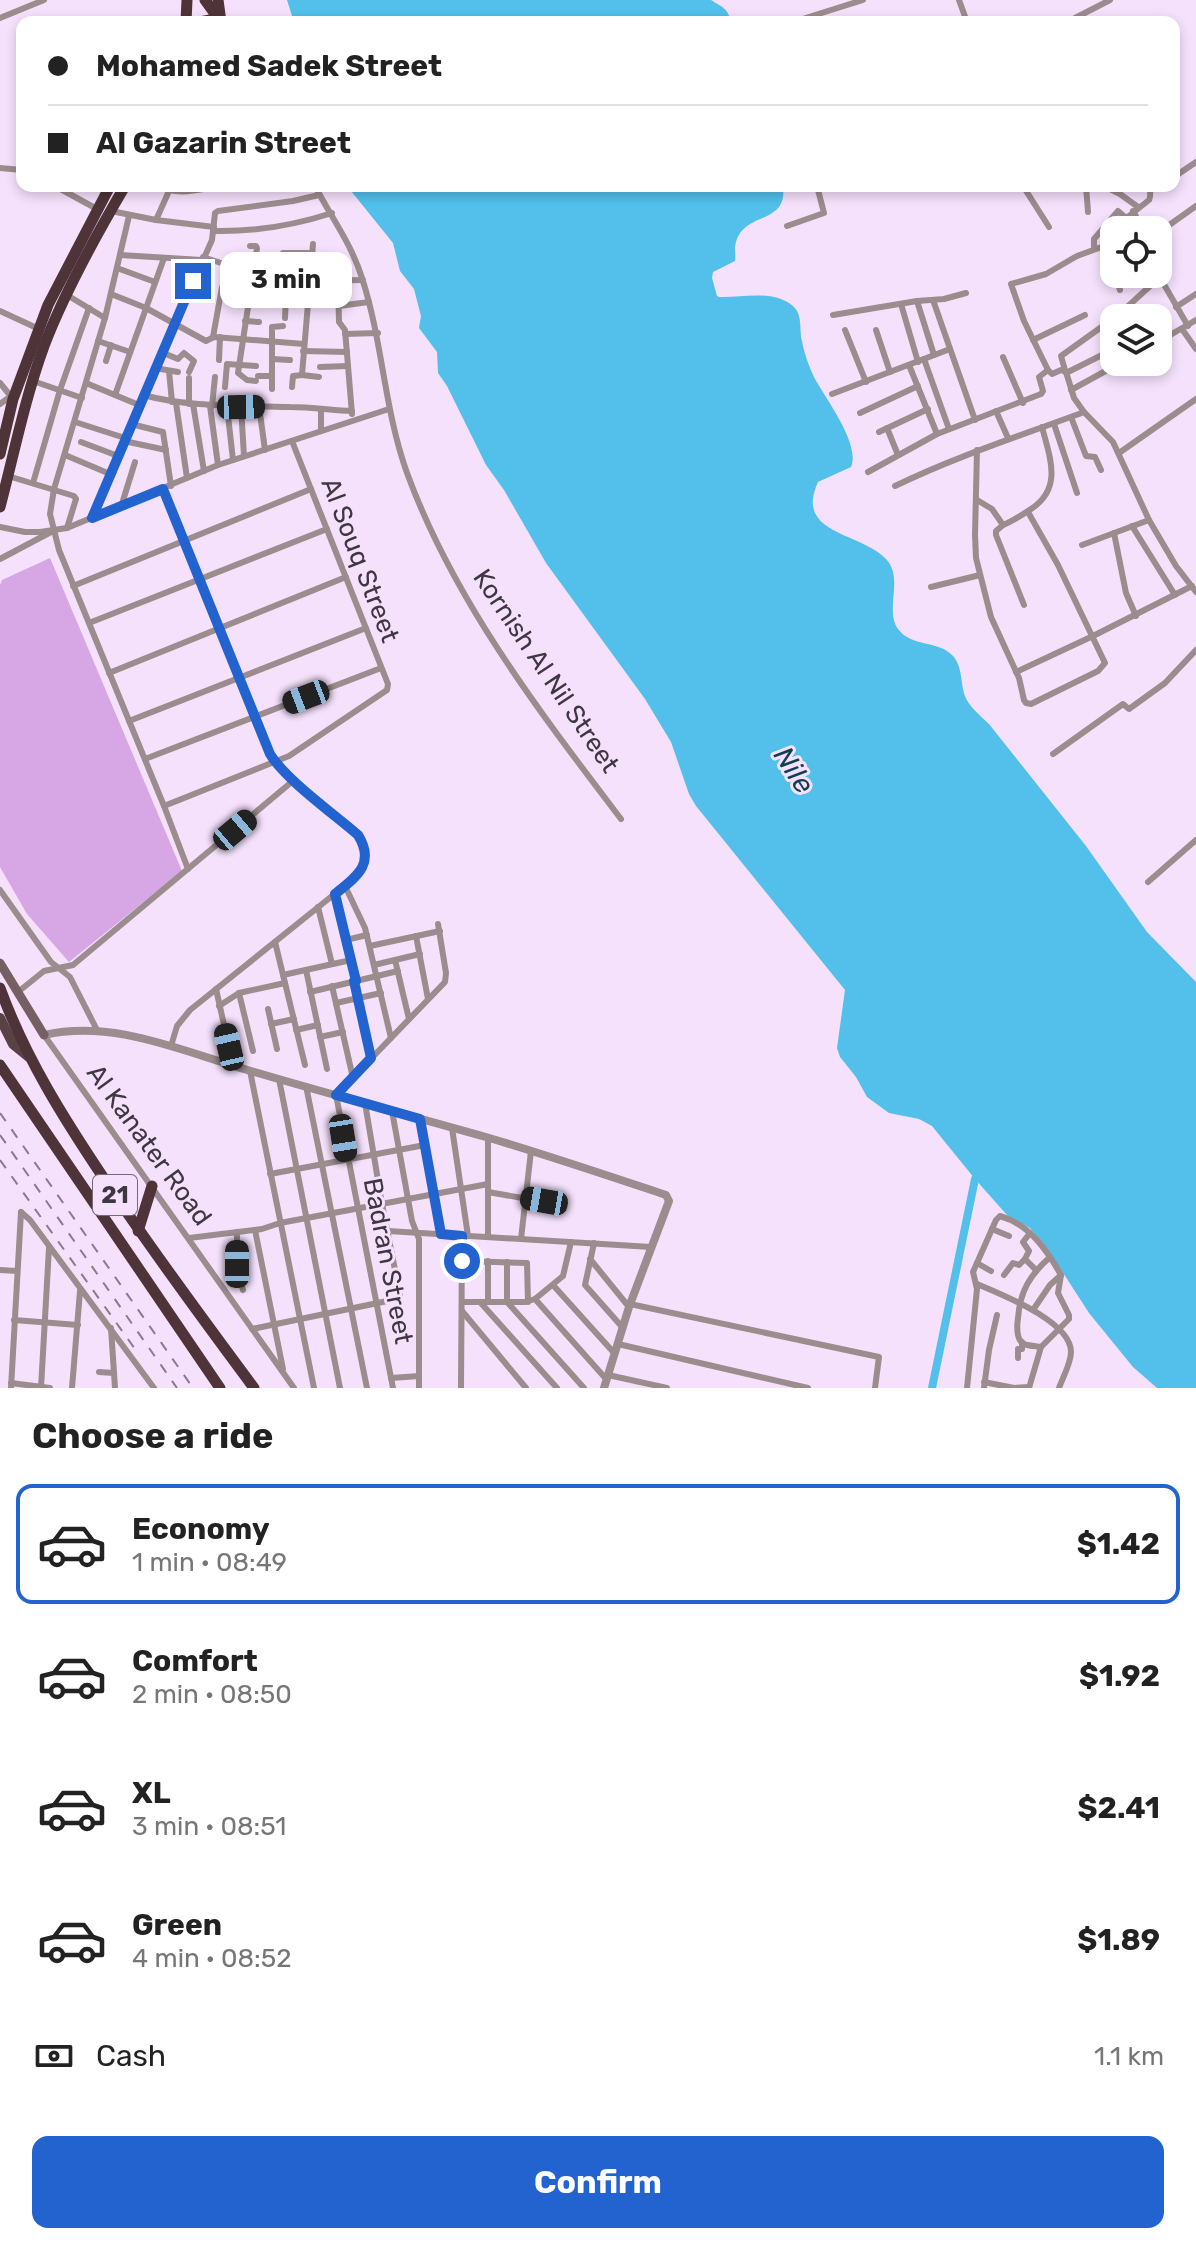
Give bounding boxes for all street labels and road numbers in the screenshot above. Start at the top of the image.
street label: Al Souq Street [314,473,406,647]
street label: Kornish Al Nil Street [466,563,626,779]
street label: Al Kanater Road [80,1058,218,1232]
road number: 21 [93,1175,137,1215]
street label: Badran Street [357,1175,419,1347]

